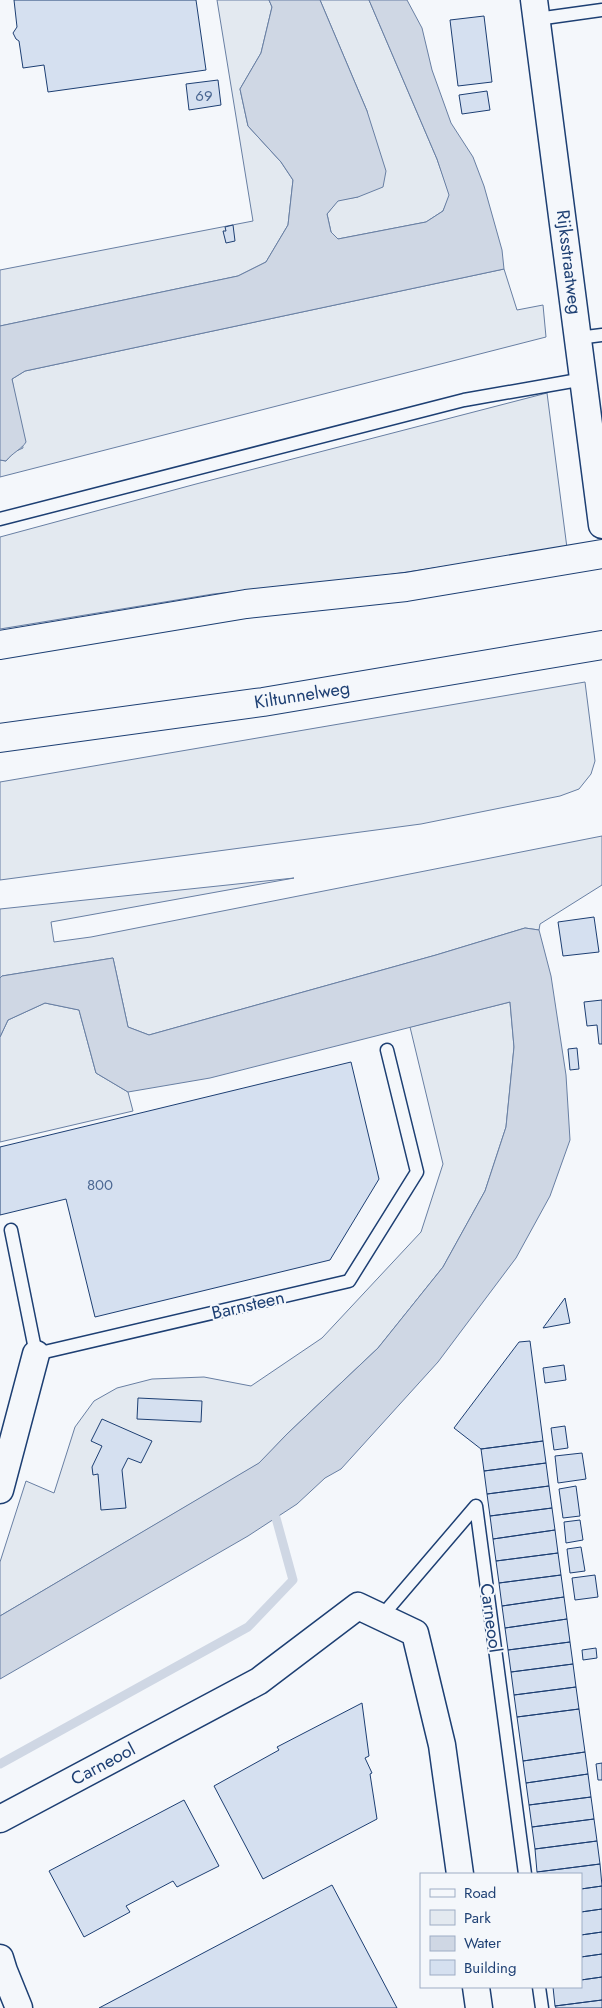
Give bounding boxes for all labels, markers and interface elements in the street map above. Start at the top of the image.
house number: 69 [195,85,213,107]
street label: Rijksstraatweg [550,208,588,316]
street label: Kiltunnelweg [252,675,352,715]
house number: 800 [87,1174,113,1196]
street label: Barnsteen [209,1284,287,1326]
street label: Carneool [473,1582,509,1654]
street label: Carneool [66,1736,140,1792]
legend [420,1873,582,1988]
text: Road [464,1882,496,1904]
text: Park [464,1907,491,1929]
text: Water [464,1932,502,1954]
text: Building [464,1957,516,1979]

